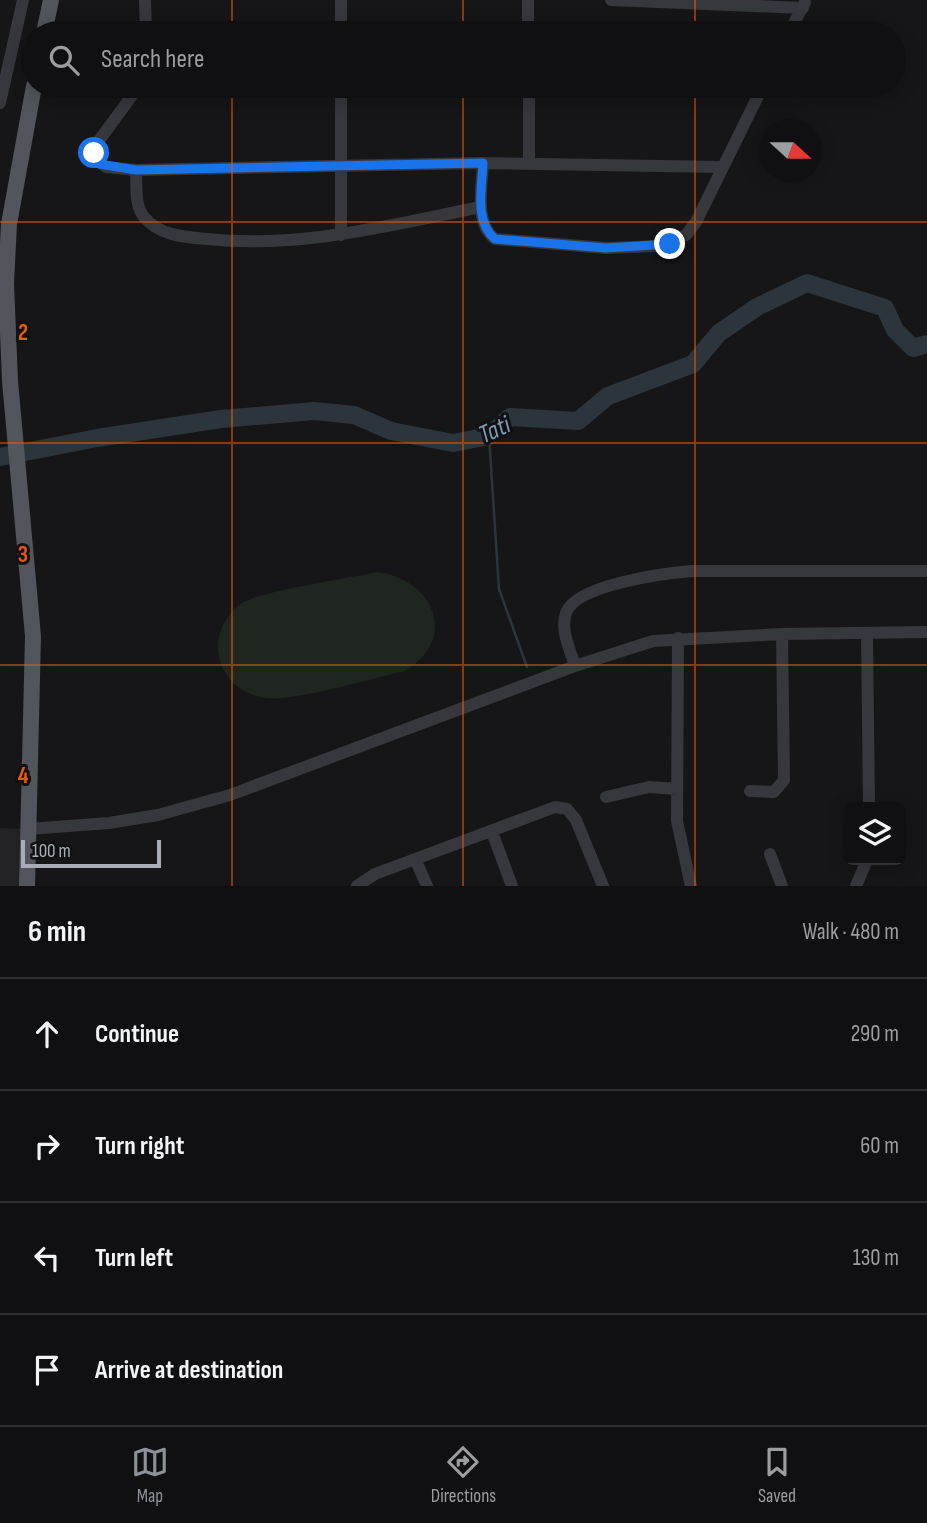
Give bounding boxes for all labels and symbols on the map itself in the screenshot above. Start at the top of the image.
north arrow [759,119,822,182]
route start [78,137,109,168]
route end [654,228,685,259]
text: 2 [18,319,28,347]
water label: Tati [474,409,517,451]
text: 3 [18,541,28,569]
text: 4 [18,762,29,790]
scale bar [21,837,161,869]

